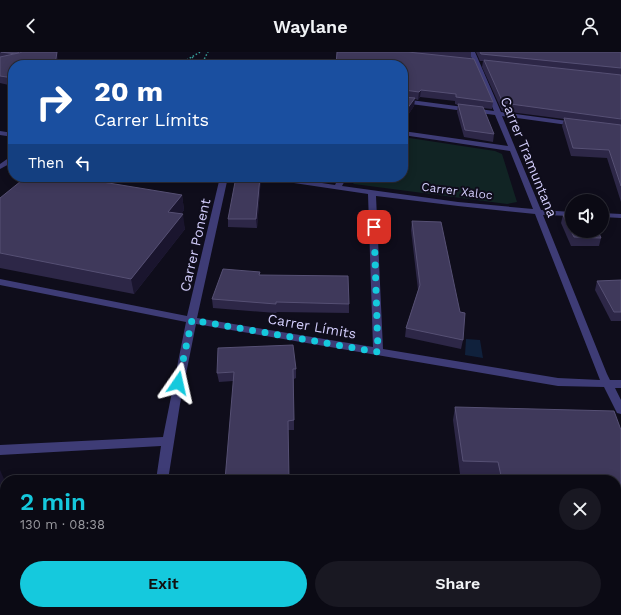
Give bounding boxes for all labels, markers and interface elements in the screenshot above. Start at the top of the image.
icon: back [20,15,42,37]
icon: person [579,15,601,37]
text: Waylane [273,16,348,37]
text: 20 m [94,75,163,108]
icon: right [28,76,80,128]
street label: Carrer Tramuntana [498,94,561,220]
text: Carrer Límits [94,109,209,130]
icon: left [72,152,94,174]
text: Then [28,154,64,172]
street label: Carrer Xaloc [421,180,494,202]
map controls [565,194,609,238]
button: sound [565,194,609,238]
street label: Carrer Ponent [177,197,214,293]
pin [357,210,391,244]
icon: arrive [363,216,385,238]
street label: Carrer Límits [267,310,357,342]
position arrow [157,362,199,404]
text: 2 min [20,488,86,516]
button: close [559,488,601,530]
text: 130 m · 08:38 [20,517,105,532]
button: Exit [20,561,307,607]
button: Share [315,561,601,607]

